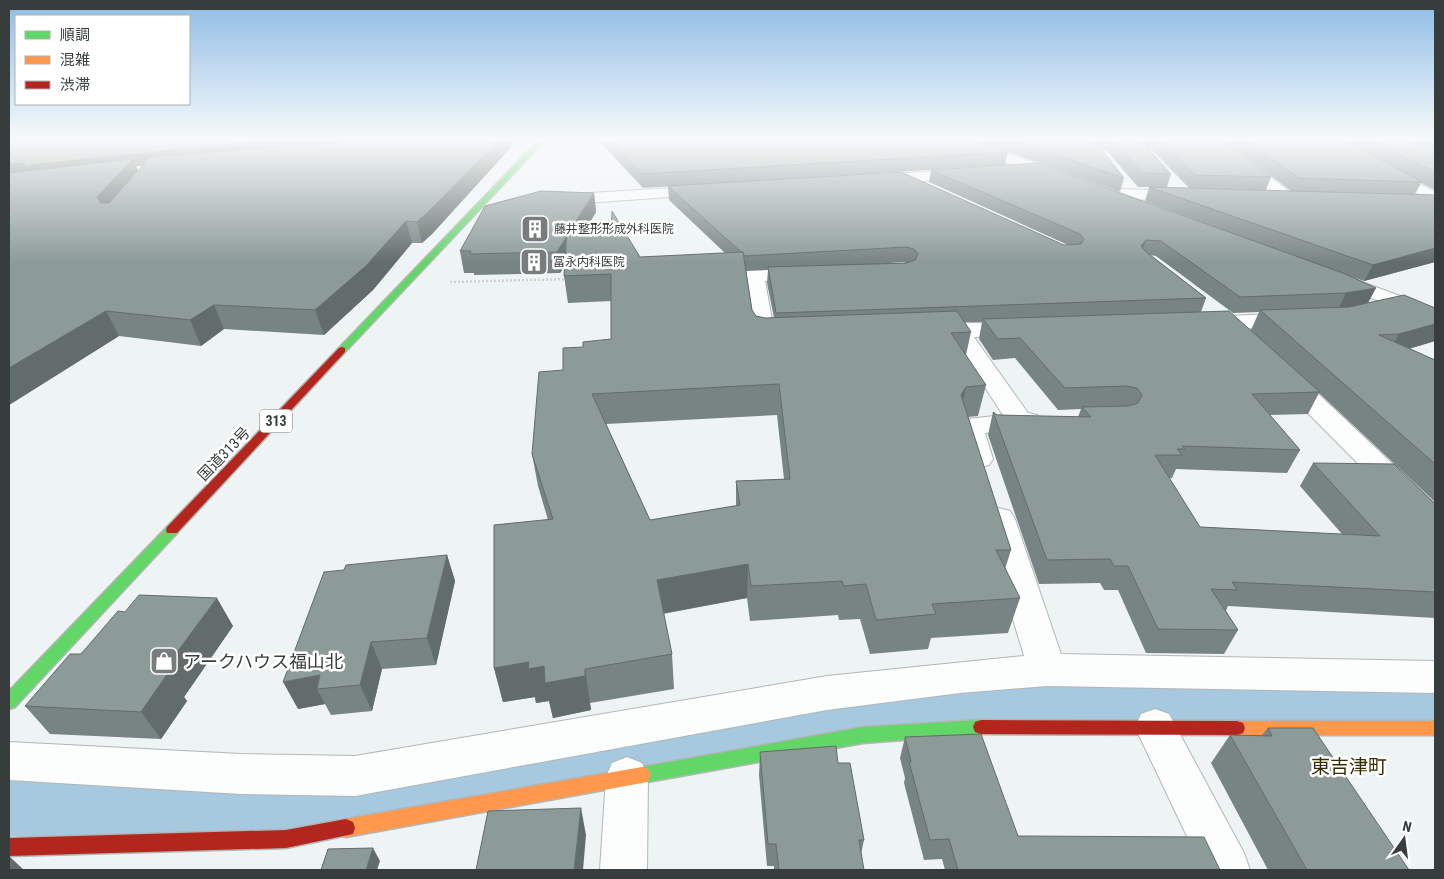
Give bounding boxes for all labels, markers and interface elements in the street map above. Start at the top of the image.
legend [15,15,190,105]
text: 順調 [60,26,90,44]
text: 混雑 [60,51,90,69]
text: 渋滞 [60,76,90,94]
building icon: 藤井整形形成外科医院 [520,214,550,244]
place label: 藤井整形形成外科医院 [554,222,674,236]
building icon: 冨永内科医院 [519,247,549,277]
place label: 冨永内科医院 [553,255,625,269]
road number: 313 [260,410,292,432]
street label: 国道313号 [194,424,254,484]
shop icon: アークハウス福山北 [149,646,179,676]
place label: アークハウス福山北 [183,651,343,672]
district label: 東吉津町 [1311,755,1387,778]
north arrow [1379,814,1429,864]
text: N [1401,818,1413,835]

